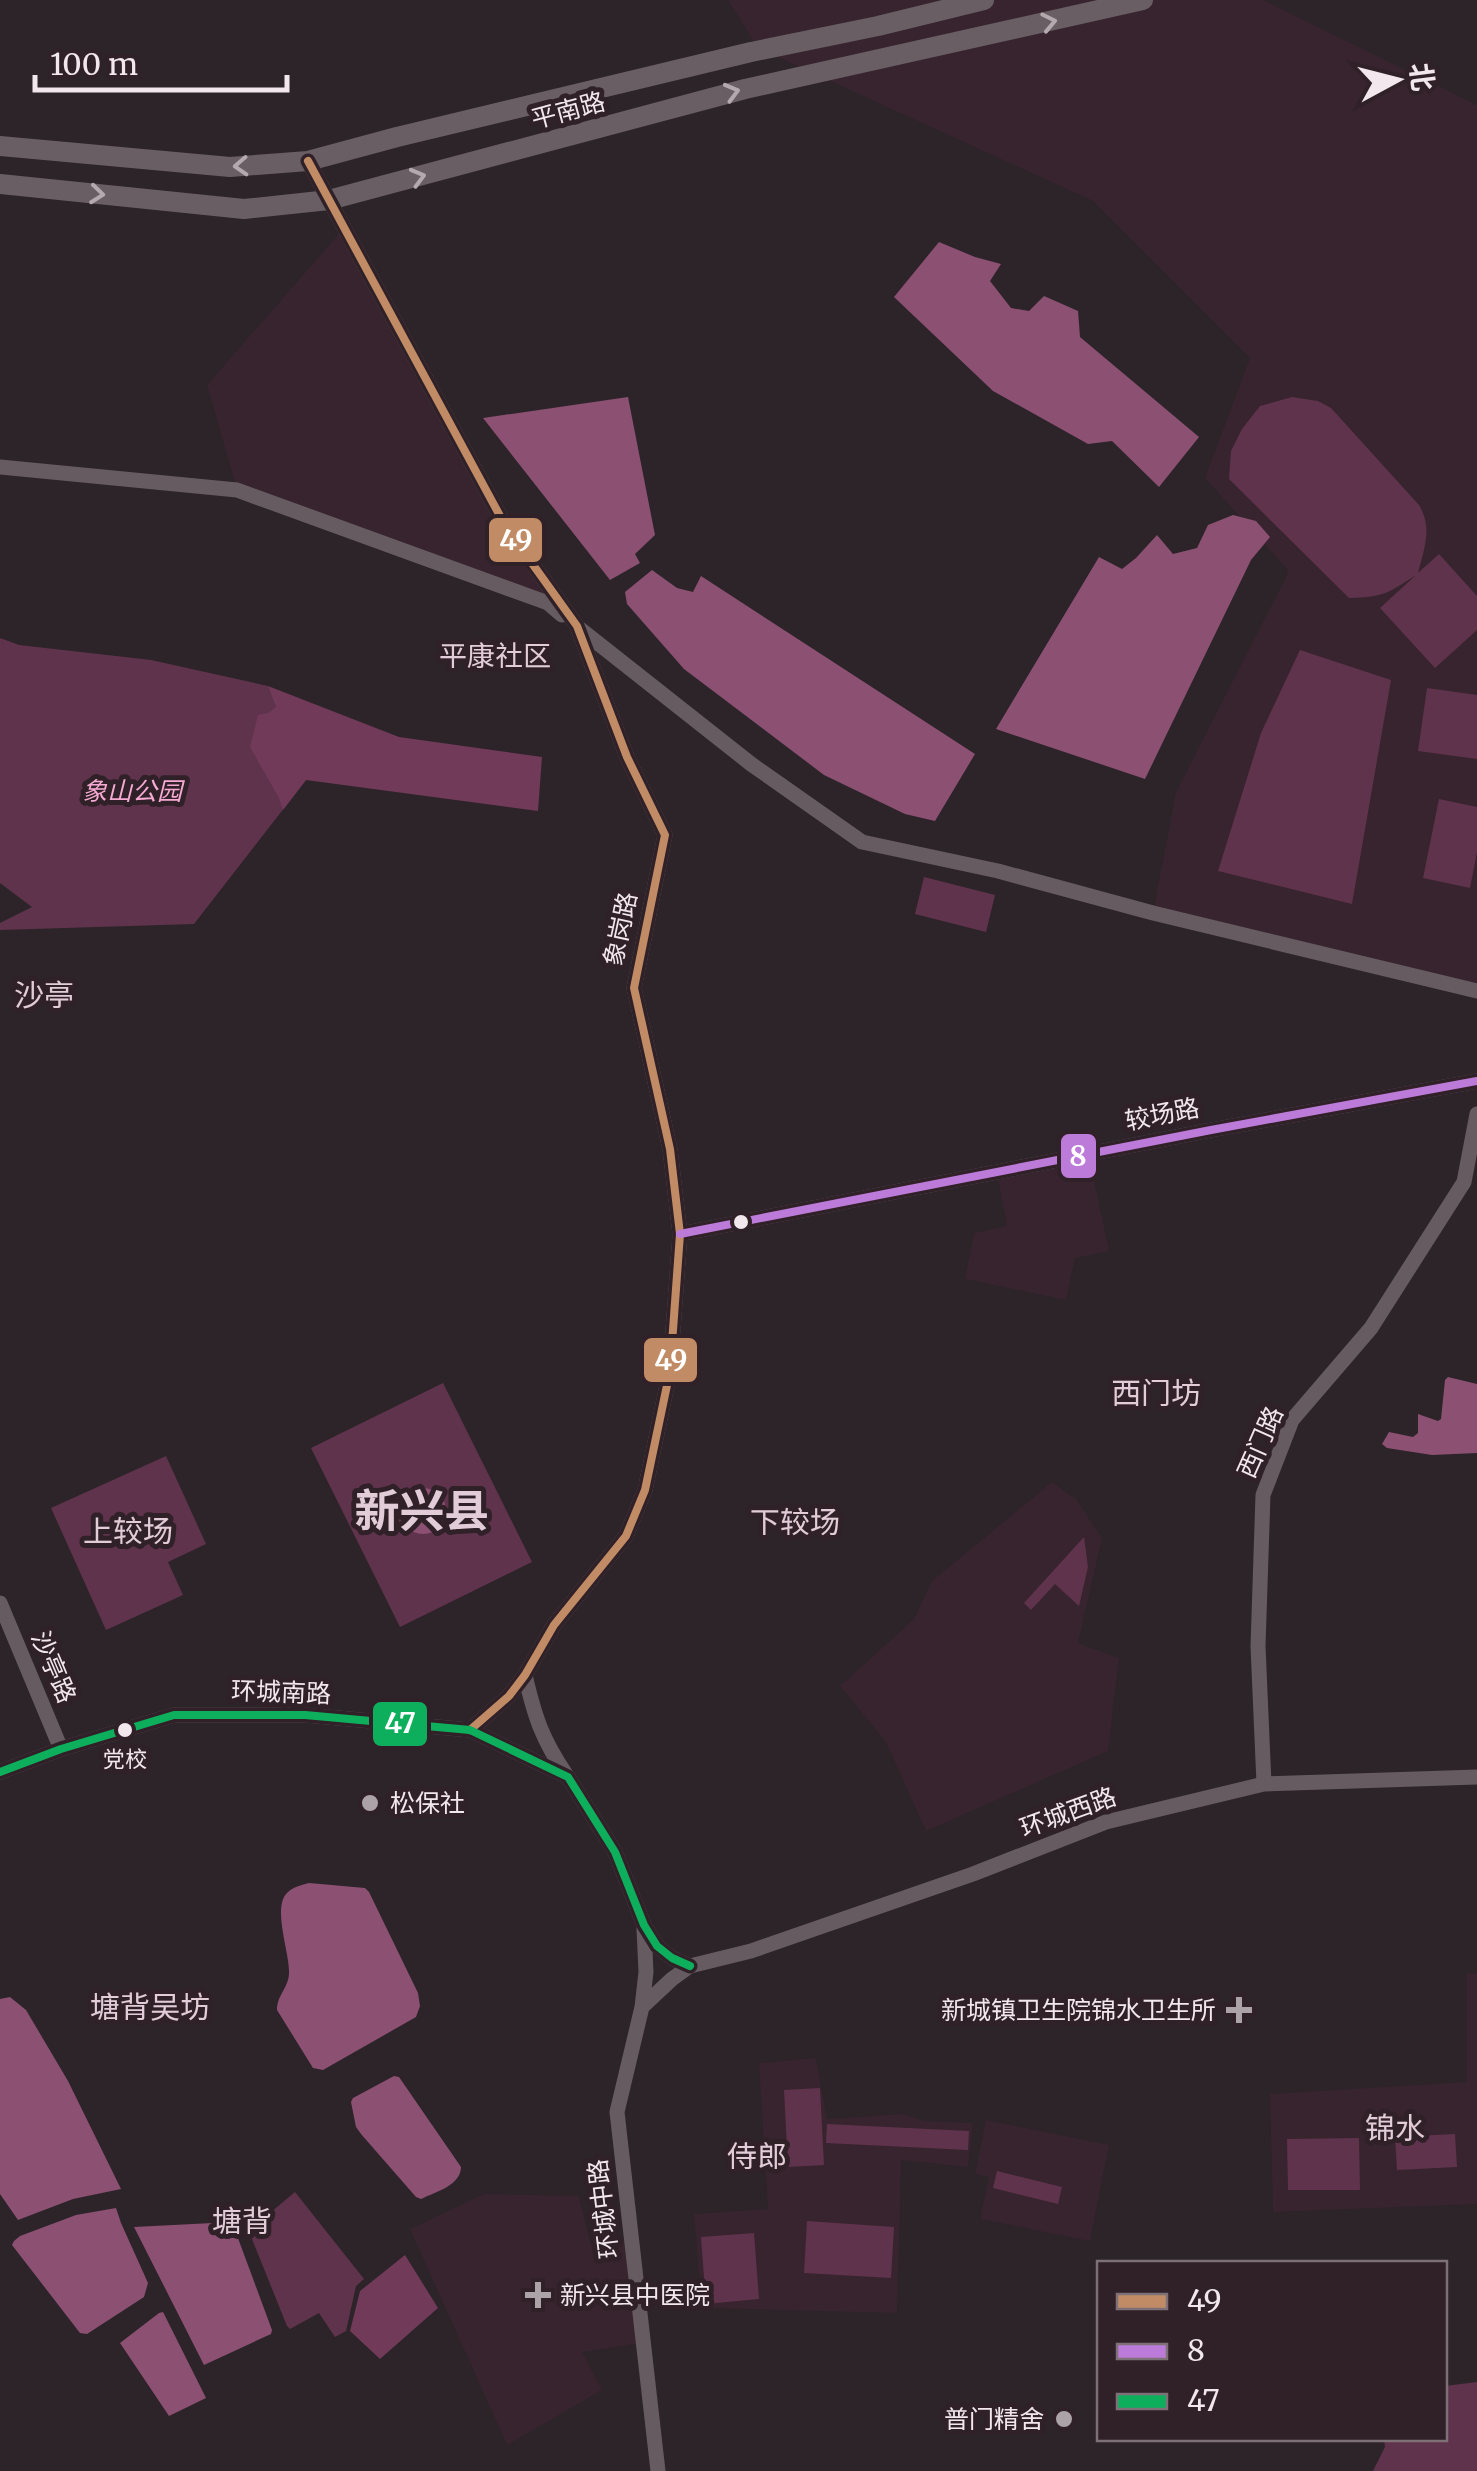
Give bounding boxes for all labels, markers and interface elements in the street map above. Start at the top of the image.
one-way arrow [1040,13,1057,34]
scale bar [35,30,288,92]
north arrow [1347,30,1447,130]
text: 100 m [50,45,138,83]
text: 北 [1402,61,1441,93]
one-way arrow [723,83,740,104]
street label: 平南路 [528,85,608,135]
one-way arrow [233,155,249,176]
one-way arrow [409,167,426,188]
one-way arrow [89,183,105,204]
line badge: 49 [487,516,544,564]
text: 49 [499,522,533,558]
district label: 平康社区 [439,638,551,674]
park label: 象山公园 [82,775,185,807]
street label: 象岗路 [597,889,643,969]
district label: 沙亭 [14,976,74,1014]
street label: 较场路 [1122,1091,1202,1137]
line badge: 8 [1059,1132,1098,1180]
text: 8 [1069,1138,1087,1174]
unlabelled marker [731,1212,751,1232]
line badge: 49 [642,1336,699,1384]
text: 49 [654,1342,688,1378]
district label: 西门坊 [1111,1374,1201,1412]
street label: 西门路 [1230,1401,1290,1483]
district label: 新兴县 [354,1483,490,1539]
district label: 下较场 [750,1503,840,1541]
district label: 上较场 [83,1512,173,1550]
street label: 沙亭路 [25,1626,83,1708]
street label: 环城南路 [230,1674,332,1710]
line badge: 47 [371,1700,429,1748]
text: 47 [384,1705,416,1741]
marker: 党校 [115,1720,135,1740]
place label: 党校 [103,1745,147,1773]
street label: 环城西路 [1016,1780,1120,1844]
place label: 松保社 [390,1787,465,1819]
marker: 松保社 [359,1792,381,1814]
district label: 塘背吴坊 [90,1988,210,2026]
place label: 新城镇卫生院锦水卫生所 [941,1994,1216,2026]
marker: 新城镇卫生院锦水卫生所 [1226,1997,1252,2023]
district label: 锦水 [1365,2109,1425,2147]
district label: 侍郎 [727,2137,787,2175]
street label: 环城中路 [581,2157,625,2261]
district label: 塘背 [212,2202,272,2240]
legend [1097,2261,1447,2441]
place label: 新兴县中医院 [560,2279,710,2311]
text: 49 [1187,2281,1222,2319]
marker: 新兴县中医院 [525,2282,551,2308]
text: 8 [1187,2331,1205,2369]
text: 47 [1187,2381,1220,2419]
place label: 普门精舍 [944,2403,1044,2435]
marker: 普门精舍 [1053,2408,1075,2430]

